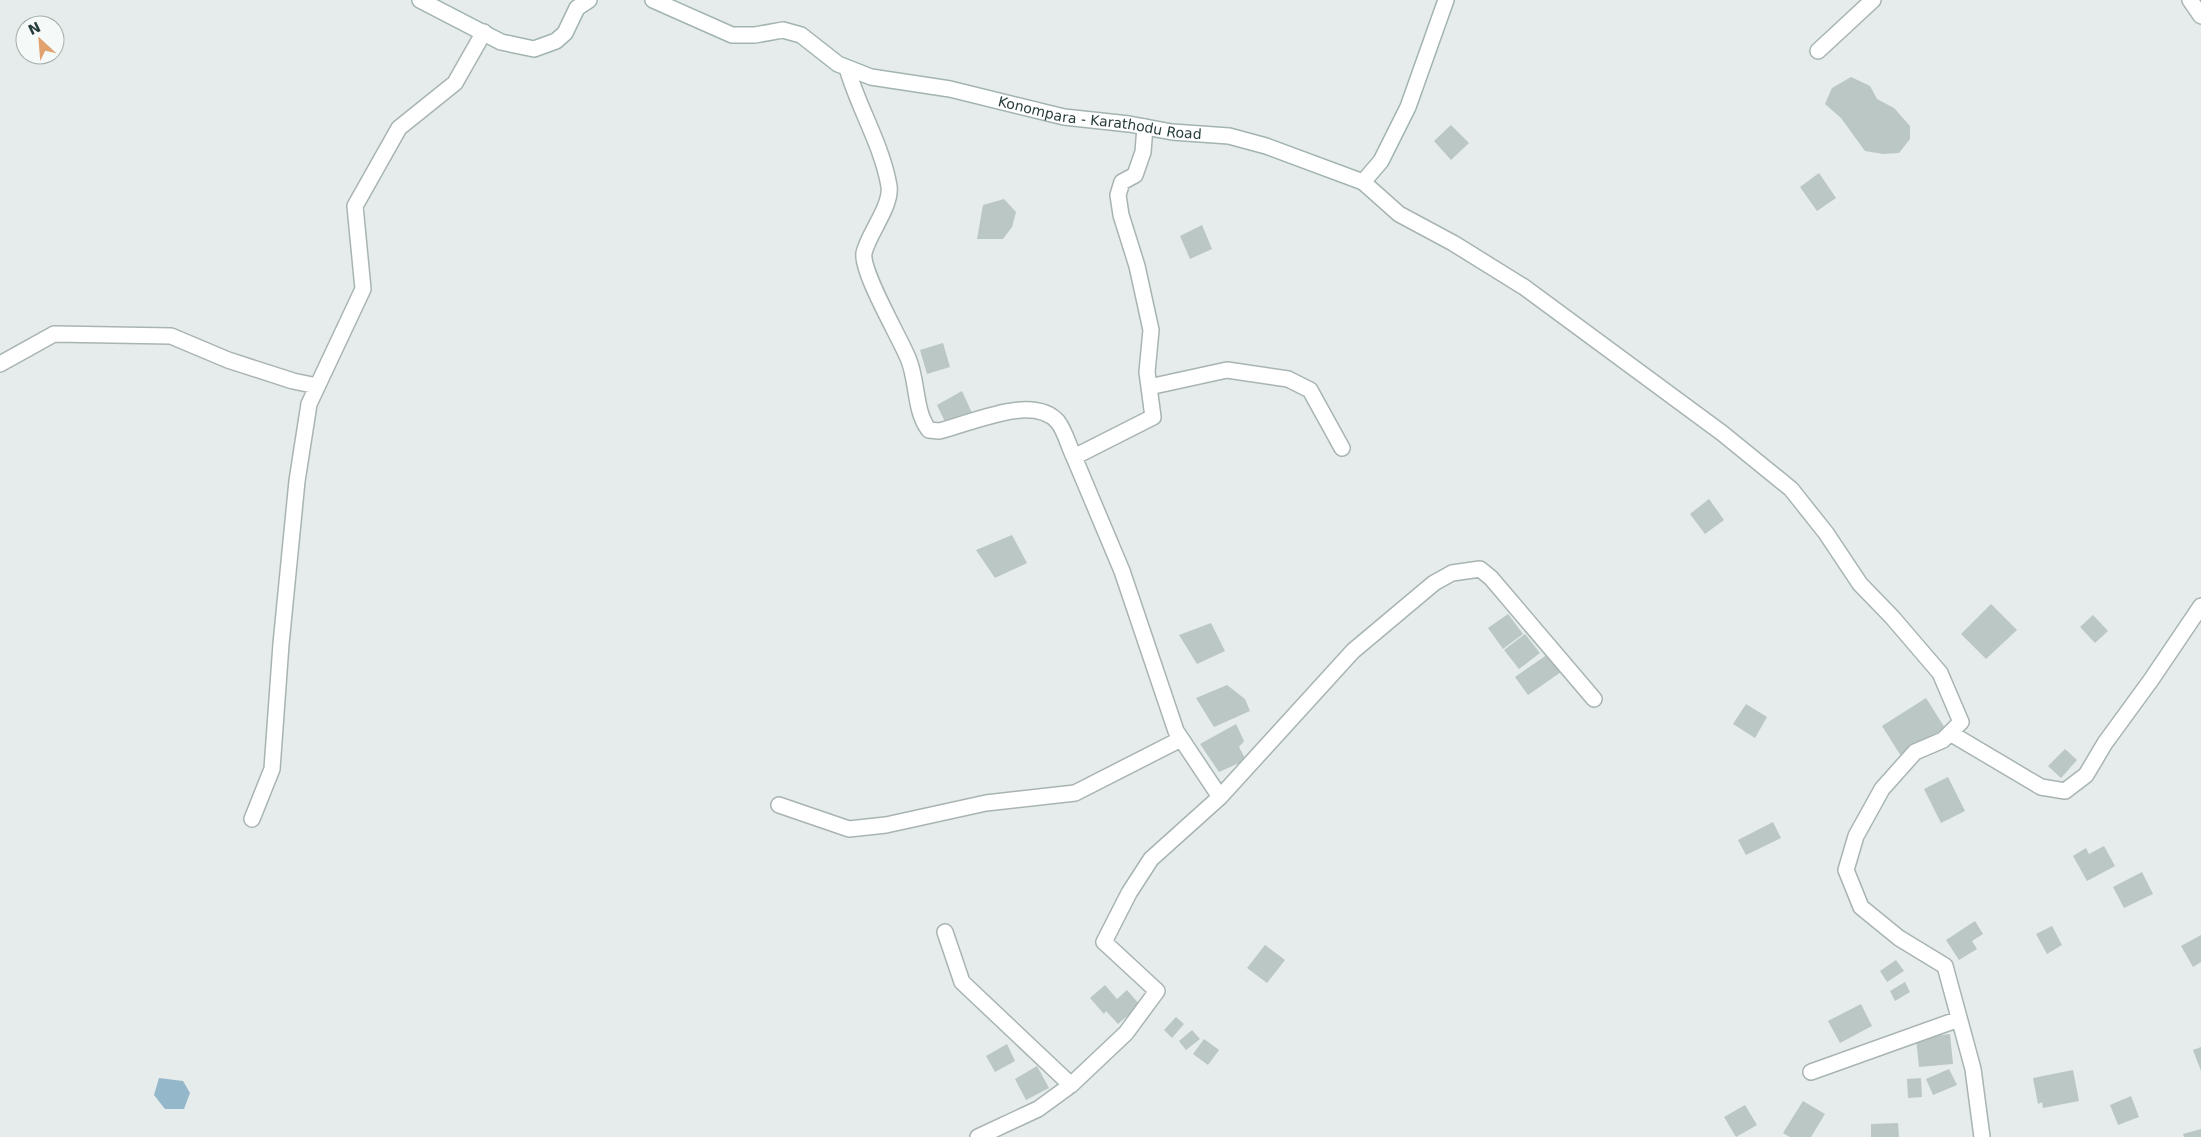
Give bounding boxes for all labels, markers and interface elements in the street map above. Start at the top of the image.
north arrow [15,15,65,65]
text: N [26,19,43,38]
street label: Konompara - Karathodu Road [997,93,1202,142]

